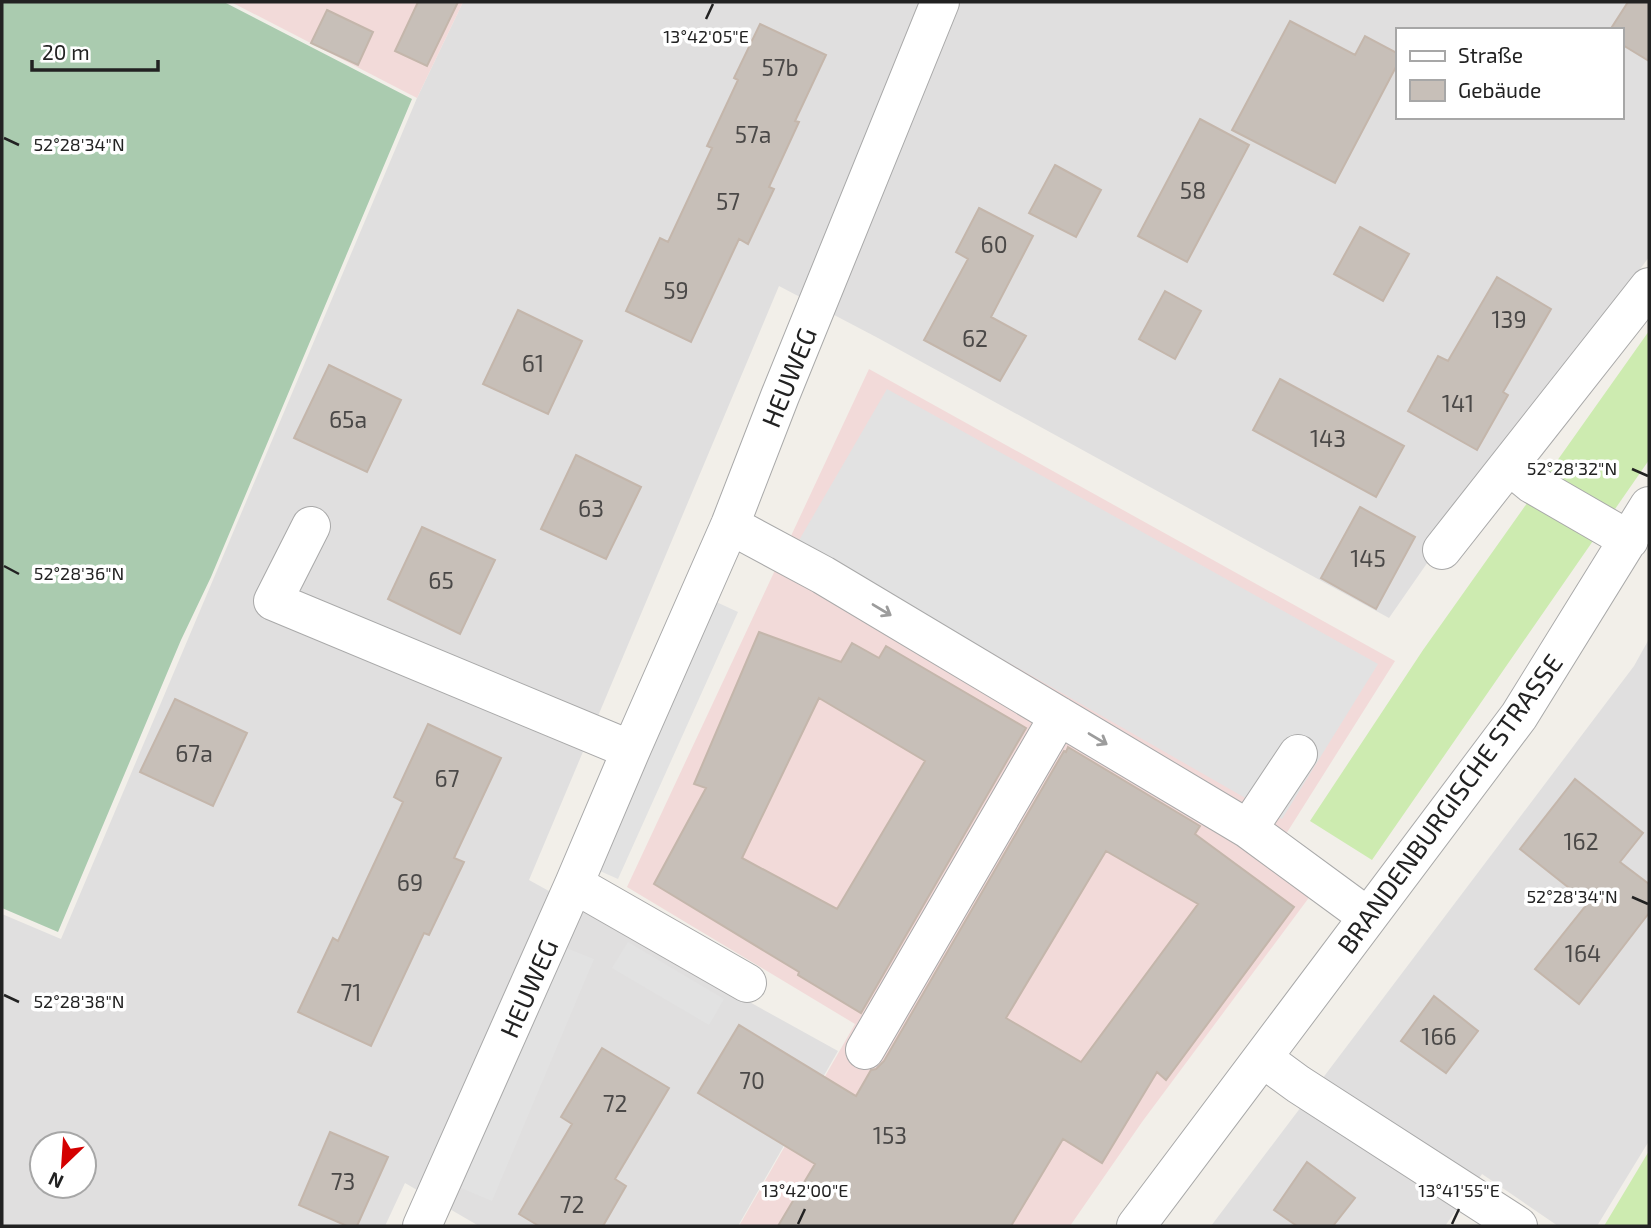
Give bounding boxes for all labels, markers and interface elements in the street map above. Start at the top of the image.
text: 13°42'05"E [663,25,749,47]
scale bar [32,28,158,72]
legend [1396,28,1623,119]
text: 20 m [42,39,90,64]
text: Straße [1458,42,1523,67]
house number: 57b [761,53,799,81]
text: Gebäude [1458,77,1541,102]
house number: 57a [735,120,771,148]
text: 52°28'34"N [33,133,125,155]
house number: 58 [1180,176,1206,204]
house number: 57 [716,187,740,215]
house number: 60 [980,230,1008,258]
house number: 59 [663,276,689,304]
house number: 139 [1491,305,1527,333]
street label: HEUWEG [754,323,822,431]
house number: 62 [962,324,988,352]
house number: 61 [522,349,544,377]
house number: 141 [1442,389,1474,417]
house number: 65a [329,405,367,433]
house number: 143 [1310,424,1346,452]
text: 52°28'32"N [1527,457,1617,479]
house number: 63 [578,494,604,522]
house number: 145 [1350,544,1386,572]
text: 52°28'36"N [34,562,124,584]
house number: 65 [428,566,454,594]
one-way arrow [871,604,891,618]
street label: BRANDENBURGISCHE STRASSE [1330,647,1568,959]
one-way arrow [1088,732,1108,746]
house number: 67a [175,739,213,767]
house number: 67 [435,764,460,792]
house number: 162 [1563,827,1599,855]
house number: 69 [397,868,423,896]
text: 52°28'34"N [1526,885,1618,907]
street label: HEUWEG [493,934,563,1042]
house number: 164 [1565,939,1601,967]
house number: 71 [341,978,361,1006]
text: 52°28'38"N [33,990,125,1012]
house number: 166 [1421,1022,1457,1050]
house number: 70 [739,1066,765,1094]
house number: 72 [603,1089,627,1117]
house number: 153 [873,1121,907,1149]
north arrow [28,1130,98,1200]
house number: 73 [331,1167,355,1195]
text: N [45,1168,67,1194]
text: 13°42'00"E [762,1179,848,1201]
text: 13°41'55"E [1418,1179,1500,1201]
house number: 72 [560,1190,584,1218]

